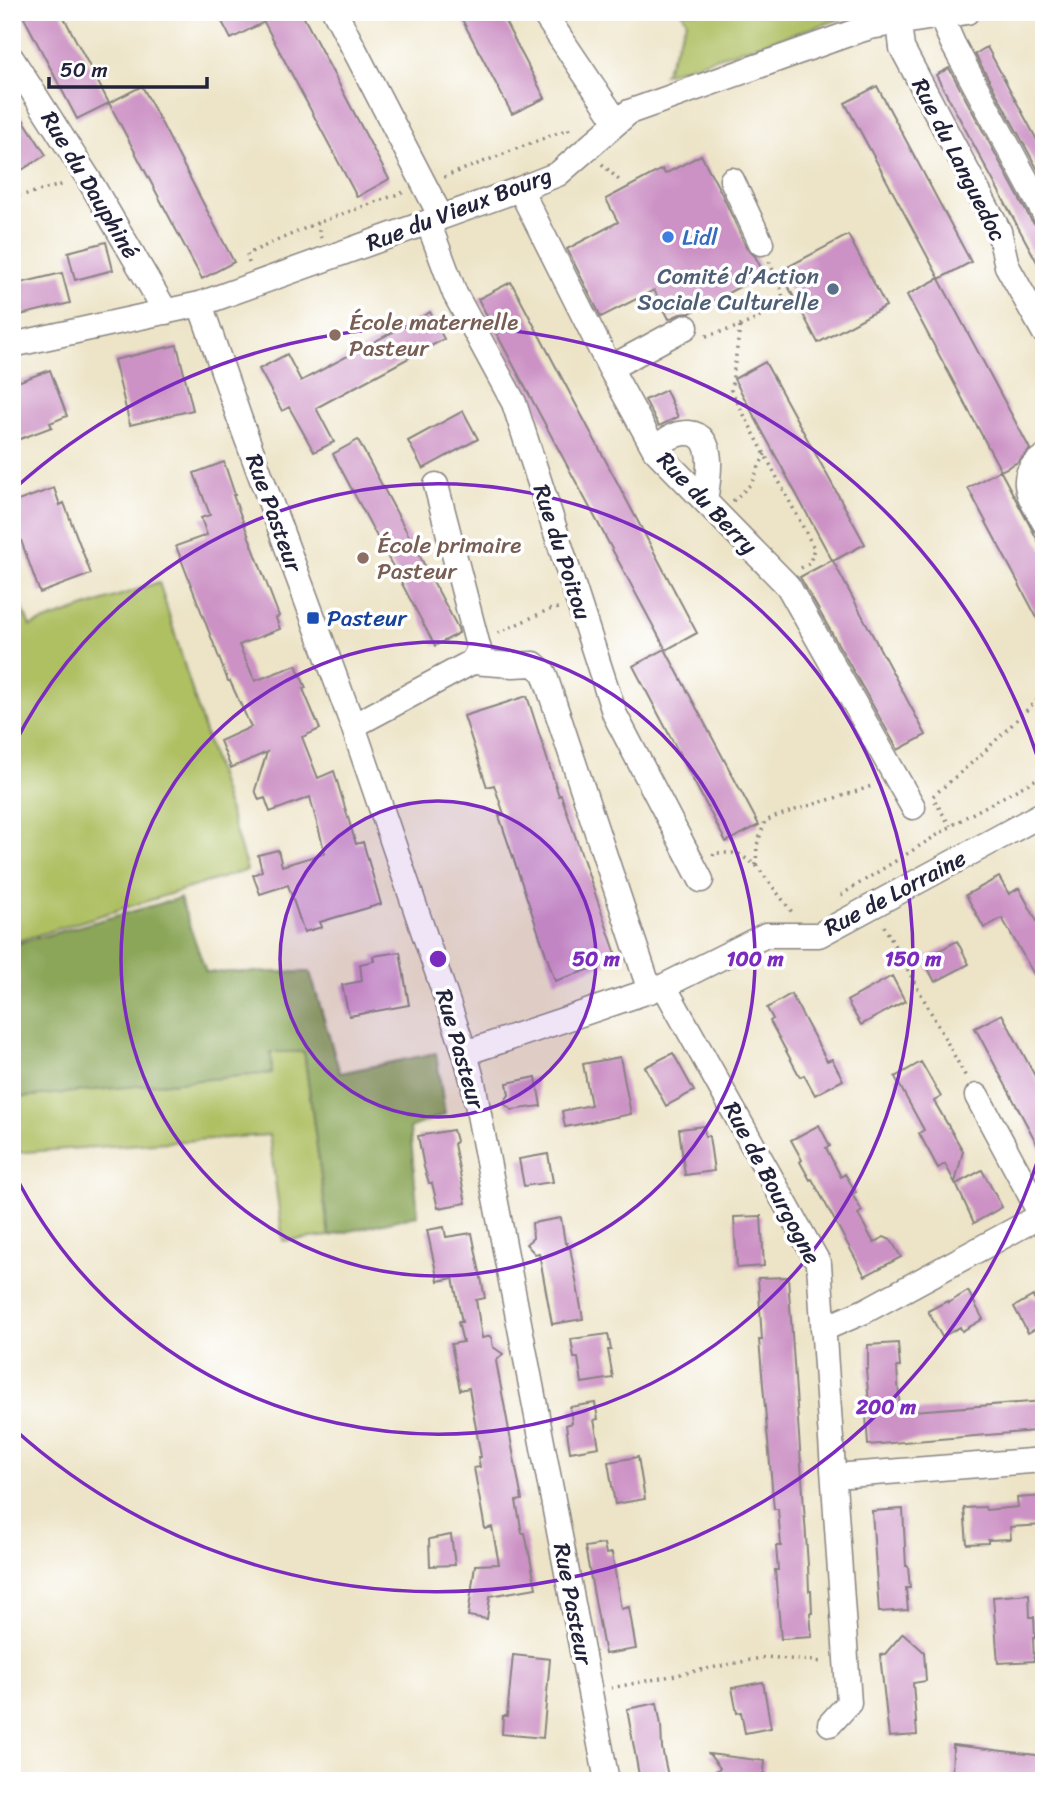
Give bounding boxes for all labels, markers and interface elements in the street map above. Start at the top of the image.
scale bar [49,46,206,90]
text: 50 m [60,51,108,89]
street label: Rue du Languedoc [900,71,1018,249]
street label: Rue du Dauphiné [29,103,151,267]
street label: Rue du Vieux Bourg [360,155,558,263]
place label: Lidl [682,217,718,258]
marker: Lidl [660,229,676,245]
place label: Comité d’Action Sociale Culturelle [637,256,820,323]
marker: Comité d’Action Sociale Culturelle [825,281,841,297]
place label: École maternelle Pasteur [349,302,518,369]
marker: École maternelle Pasteur [327,327,343,343]
street label: Rue du Berry [647,441,768,565]
street label: Rue Pasteur [234,448,315,579]
street label: Rue du Poitou [521,479,603,626]
place label: École primaire Pasteur [377,525,521,592]
marker: École primaire Pasteur [355,550,371,566]
place label: Pasteur [327,598,408,639]
marker: Pasteur [305,610,321,626]
street label: Rue de Lorraine [816,838,974,948]
text: 50 m [572,940,621,978]
text: 100 m [726,940,784,978]
text: 150 m [885,940,942,978]
centre of rings [426,947,450,971]
street label: Rue Pasteur [423,984,497,1115]
street label: Rue de Bourgogne [712,1094,832,1272]
text: 200 m [855,1388,917,1426]
street label: Rue Pasteur [541,1540,605,1670]

